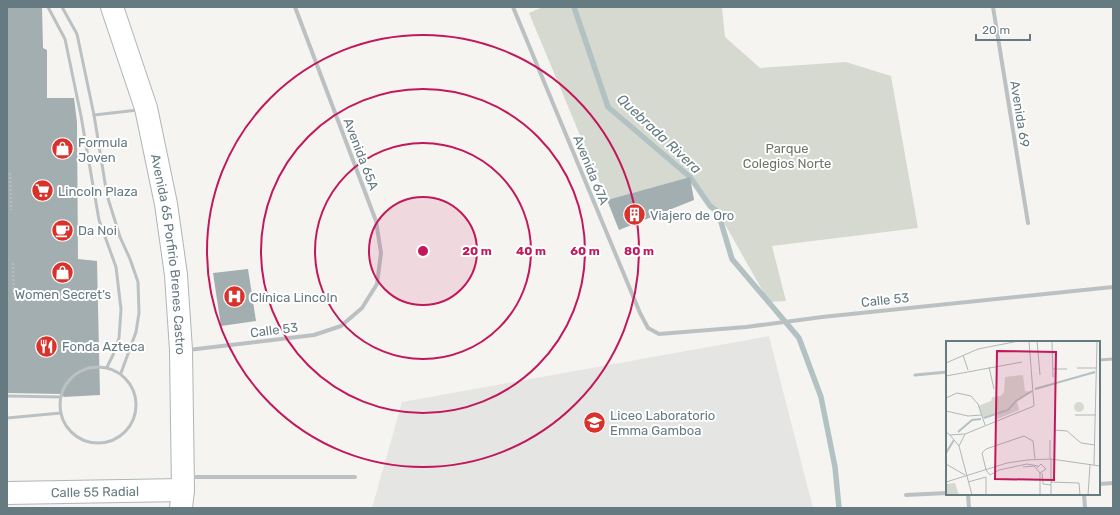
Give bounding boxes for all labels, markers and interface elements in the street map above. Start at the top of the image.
scale bar [976,16,1030,42]
text: 20 m [982,23,1010,37]
street label: Avenida 69 [1007,80,1033,149]
water label: Quebrada Rivera [613,91,705,177]
street label: Avenida 65A [340,116,382,192]
street label: Avenida 67A [570,133,612,207]
place label: Formula Joven [78,135,128,165]
shop icon: Formula Joven [49,136,75,162]
park label: Parque Colegios Norte [743,141,831,172]
street label: Avenida 65 Porfirio Brenes Castro [148,153,189,355]
supermarket icon: Lincoln Plaza [29,178,55,204]
place label: Lincoln Plaza [58,184,138,199]
building icon: Viajero de Oro [622,202,648,228]
place label: Viajero de Oro [650,208,734,223]
cafe icon: Da Noi [49,217,75,243]
place label: Da Noi [78,223,117,238]
centre of rings [416,244,430,258]
text: 20 m [462,244,492,258]
text: 40 m [516,244,546,258]
text: 60 m [570,244,600,258]
text: 80 m [624,244,654,258]
shop icon: Women Secret’s [50,259,76,285]
hospital icon: Clínica Lincoln [222,284,248,310]
place label: Women Secret’s [15,287,112,302]
place label: Clínica Lincoln [250,290,338,305]
street label: Calle 53 [860,290,910,310]
street label: Calle 53 [249,320,299,340]
restaurant icon: Fonda Azteca [34,333,60,359]
place label: Fonda Azteca [62,339,145,354]
inset map [946,341,1100,495]
place label: Liceo Laboratorio Emma Gamboa [610,408,715,438]
school or university icon: Liceo Laboratorio Emma Gamboa [581,409,607,435]
street label: Calle 55 Radial [51,483,139,500]

